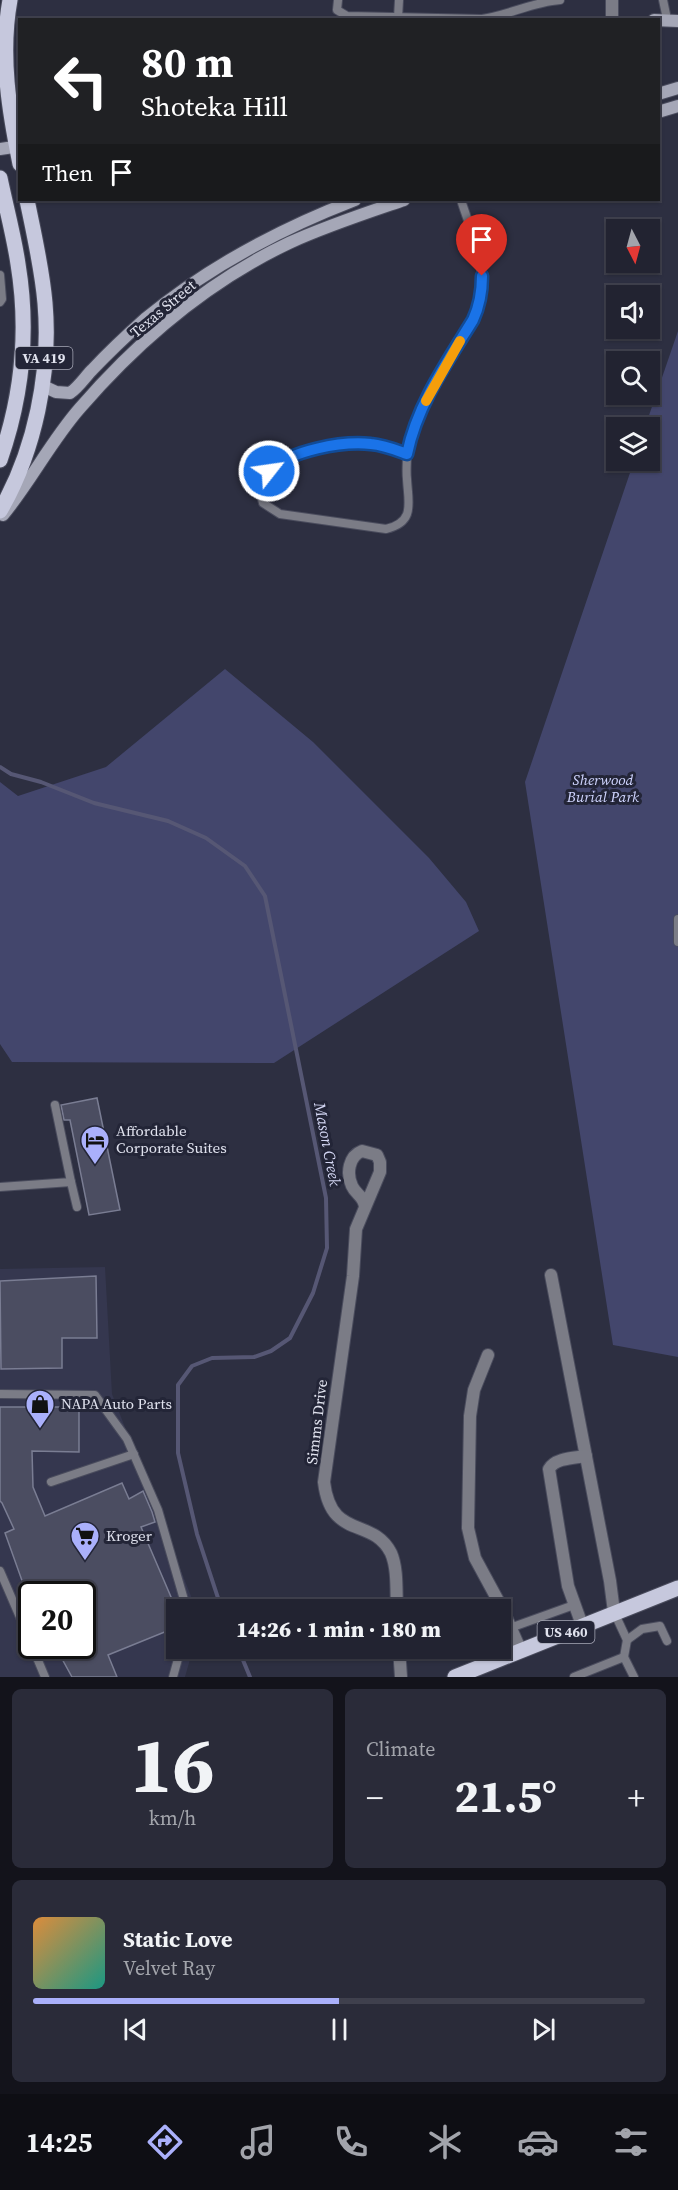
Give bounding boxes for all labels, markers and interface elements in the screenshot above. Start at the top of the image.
text: 80 m [141,33,234,91]
icon: left [42,42,120,120]
text: Shoteka Hill [141,88,288,125]
icon: arrive [105,156,138,189]
text: Then [42,158,93,188]
pin [456,214,507,276]
north arrow [606,219,660,273]
map controls [606,219,660,471]
icon: arrive [465,223,498,256]
street label: Texas Street [125,275,200,342]
button: sound [606,285,660,339]
road number: VA 419 [15,347,72,369]
button: search [606,351,660,405]
button: layers [606,417,660,471]
position arrow [237,439,301,503]
park label: Sherwood Burial Park [566,769,640,807]
water label: Mason Creek [309,1099,347,1188]
place label: Affordable Corporate Suites [116,1120,227,1158]
hotel icon: Affordable Corporate Suites [79,1124,111,1166]
street label: Simms Drive [301,1378,332,1466]
shop icon: NAPA Auto Parts [24,1388,56,1430]
place label: NAPA Auto Parts [61,1393,172,1414]
supermarket icon: Kroger [69,1520,101,1562]
place label: Kroger [106,1525,153,1546]
speed limit sign: 20 [18,1581,96,1659]
text: 14:26 · 1 min · 180 m [236,1614,441,1644]
road number: US 460 [538,1621,594,1643]
text: 16 [130,1711,215,1818]
text: Climate [366,1735,435,1763]
text: 21.5° [454,1765,557,1827]
text: − [366,1775,384,1820]
text: + [628,1775,645,1820]
text: km/h [149,1804,196,1832]
text: Static Love [123,1924,233,1954]
text: Velvet Ray [123,1954,215,1982]
icon: previous [119,2013,152,2046]
icon: pause [323,2013,356,2046]
icon: next [527,2013,560,2046]
icon: directions [144,2121,186,2163]
icon: music [237,2121,279,2163]
icon: phone [330,2121,372,2163]
icon: climate [424,2121,466,2163]
icon: car [517,2121,559,2163]
icon: filters [610,2121,652,2163]
text: 14:25 [26,2124,92,2161]

